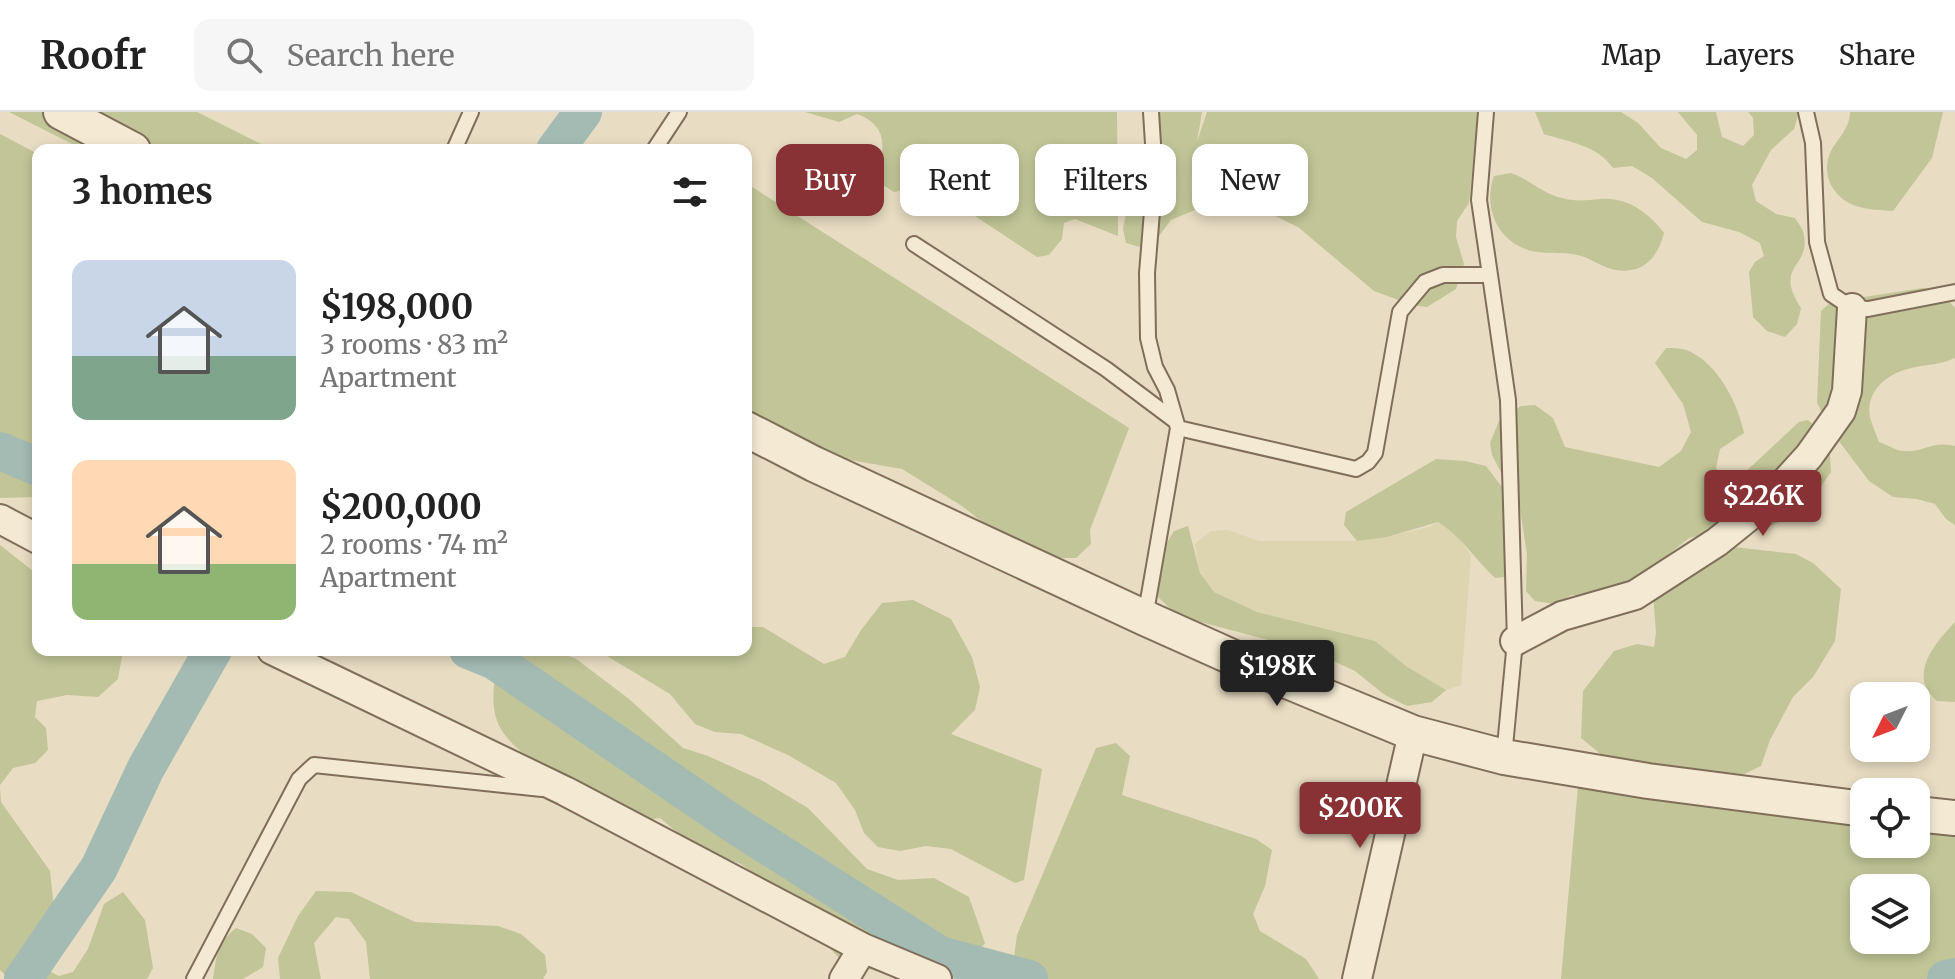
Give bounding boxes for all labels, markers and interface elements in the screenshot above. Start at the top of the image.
search box [194,19,754,91]
text: Roofr [40,32,146,79]
icon: search [222,33,266,77]
text: Search here [286,36,455,74]
text: Map [1601,37,1661,73]
text: Layers [1705,37,1794,73]
text: Share [1838,37,1915,73]
chip: Buy [776,144,884,216]
chip: Rent [900,144,1019,216]
chip: Filters [1035,144,1176,216]
chip: New [1192,144,1308,216]
icon: filters [668,170,712,214]
text: 3 homes [72,171,213,213]
text: $198,000 [320,286,473,328]
icon: home [136,292,232,388]
text: 3 rooms · 83 m² [320,328,508,361]
text: Apartment [320,361,457,394]
pin: $226K [1707,470,1819,538]
text: $226K [1722,479,1804,512]
text: $200,000 [320,486,482,528]
icon: home [136,492,232,588]
text: 2 rooms · 74 m² [320,528,508,561]
text: Apartment [320,561,457,594]
pin: $198K [1221,640,1333,708]
text: $198K [1238,649,1316,682]
north arrow [1850,682,1930,762]
map controls [1850,682,1930,954]
button: locate [1850,778,1930,858]
pin: $200K [1304,782,1416,850]
text: $200K [1318,791,1402,824]
button: layers [1850,874,1930,954]

